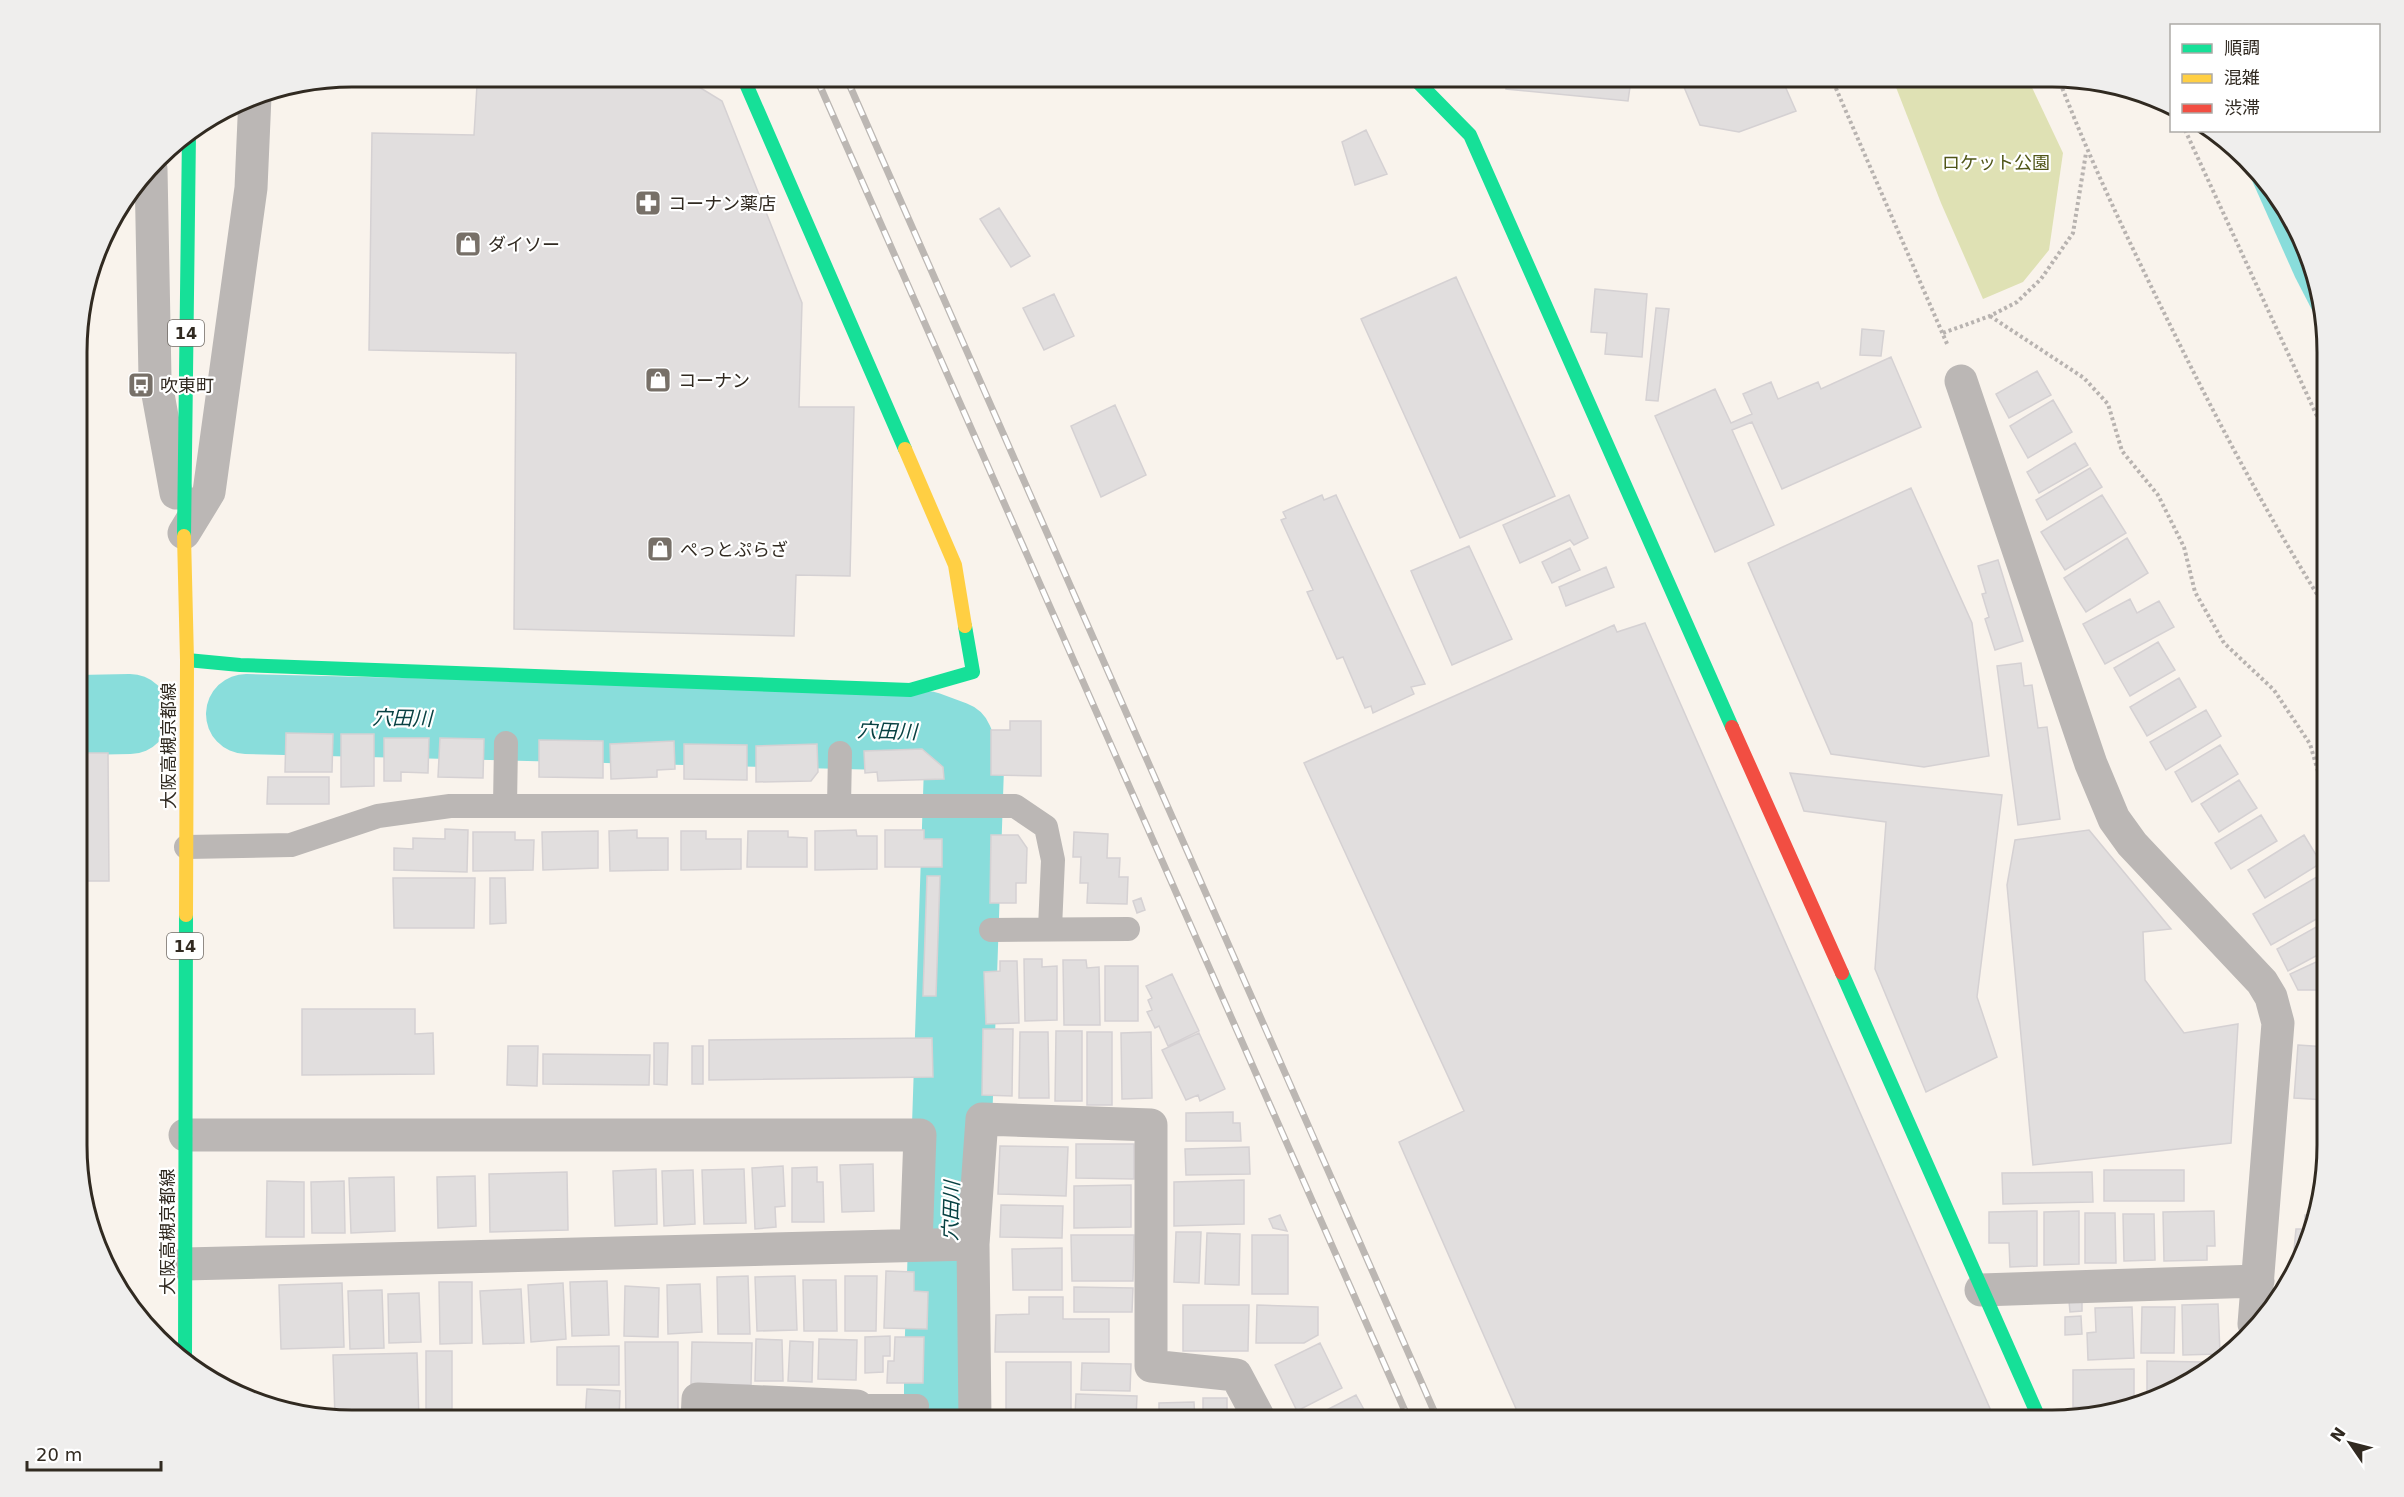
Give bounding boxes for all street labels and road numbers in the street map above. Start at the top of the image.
road number: 14 [168,320,204,346]
street label: 大阪高槻京都線 [158,683,179,809]
road number: 14 [167,933,203,959]
street label: 大阪高槻京都線 [157,1169,178,1295]

